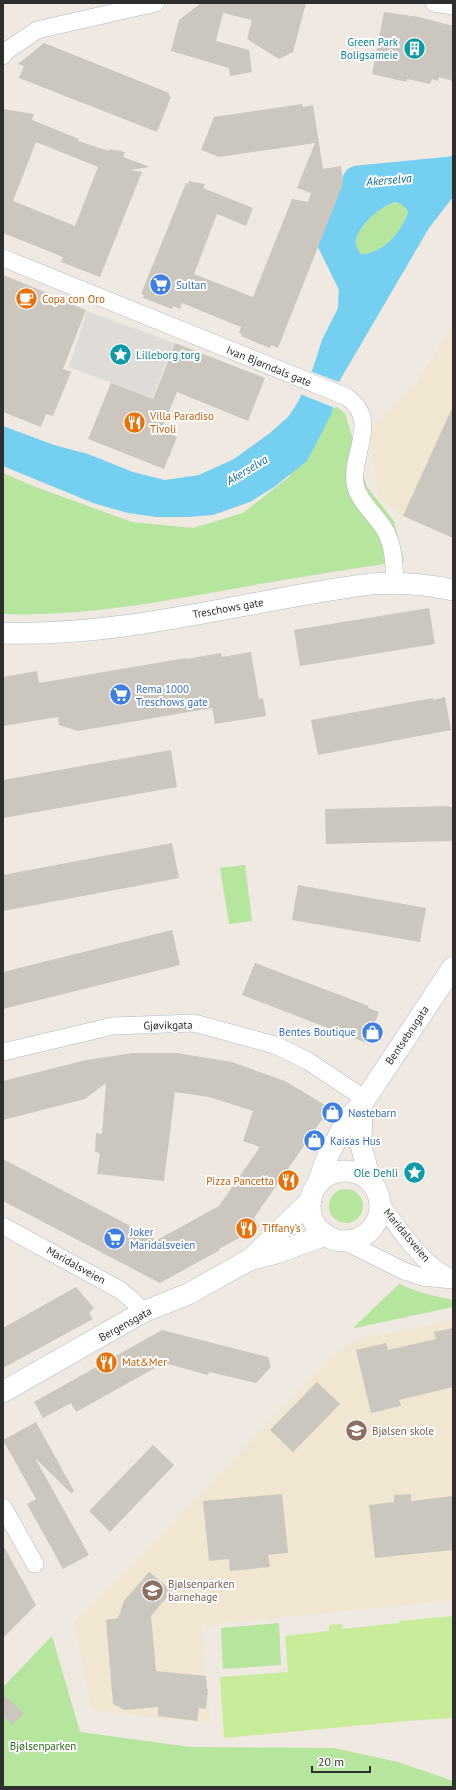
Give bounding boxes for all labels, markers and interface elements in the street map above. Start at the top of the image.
place label: Green Park Boligsameie [340,35,399,62]
building icon: Green Park Boligsameie [401,35,427,61]
water label: Akerselva [364,170,413,189]
supermarket icon: Sultan [148,272,174,298]
place label: Sultan [176,278,206,292]
cafe icon: Copa con Oro [14,286,40,312]
place label: Copa con Oro [42,292,105,306]
place icon: Lilleborg torg [108,342,134,368]
street label: Ivan Bjørndals gate [224,343,314,390]
place label: Lilleborg torg [136,348,200,362]
restaurant icon: Villa Paradiso Tivoli [121,409,147,435]
place label: Villa Paradiso Tivoli [149,409,214,436]
water label: Akerselva [222,451,270,488]
street label: Treschows gate [191,595,265,621]
supermarket icon: Rema 1000 Treschows gate [108,682,134,708]
place label: Rema 1000 Treschows gate [136,682,208,709]
street label: Bentsebrugata [382,1003,432,1067]
street label: Gjøvikgata [143,1018,193,1032]
shop icon: Bentes Boutique [359,1019,385,1045]
place label: Bentes Boutique [279,1025,356,1039]
shop icon: Nøstebarn [320,1100,346,1126]
place label: Nøstebarn [348,1106,396,1120]
shop icon: Kaisas Hus [301,1128,327,1154]
place label: Kaisas Hus [330,1134,381,1148]
place icon: Ole Dehli [401,1160,427,1186]
place label: Ole Dehli [354,1166,398,1180]
restaurant icon: Pizza Pancetta [276,1168,302,1194]
place label: Pizza Pancetta [206,1174,274,1188]
street label: Maridalsveien [381,1205,433,1265]
restaurant icon: Tiffany’s [233,1215,259,1241]
place label: Tiffany’s [262,1221,301,1235]
supermarket icon: Joker Maridalsveien [102,1225,128,1251]
place label: Joker Maridalsveien [129,1225,195,1252]
street label: Maridalsveien [44,1243,108,1287]
street label: Bergensgata [96,1304,154,1344]
restaurant icon: Mat&Mer [93,1349,119,1375]
place label: Mat&Mer [122,1355,167,1369]
school or university icon: Bjølsen skole [344,1418,370,1444]
place label: Bjølsen skole [372,1424,435,1438]
school or university icon: Bjølsenparken barnehage [139,1577,165,1603]
place label: Bjølsenparken barnehage [168,1577,235,1604]
park label: Bjølsenparken [10,1739,76,1753]
scale bar [312,1748,370,1774]
text: 20 m [318,1754,344,1769]

